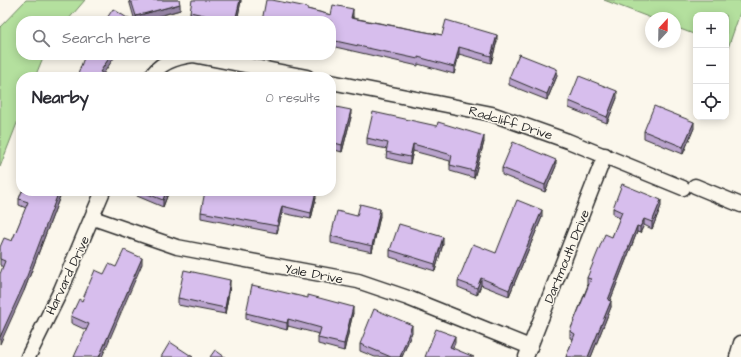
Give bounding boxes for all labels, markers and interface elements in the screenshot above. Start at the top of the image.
north arrow [645,12,681,48]
map controls [693,12,729,120]
button: + [693,12,729,48]
search box [16,16,336,60]
icon: search [30,27,52,49]
text: Search here [62,28,151,49]
button: − [693,48,729,84]
button: locate [693,84,729,120]
text: Nearby [32,86,89,110]
text: 0 results [265,89,320,107]
street label: Radcliff Drive [467,102,555,144]
street label: Dartmouth Drive [540,207,594,306]
street label: Harvard Drive [42,233,94,318]
street label: Yale Drive [283,260,345,288]

